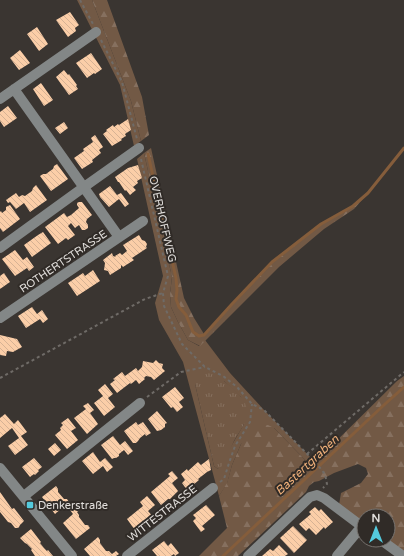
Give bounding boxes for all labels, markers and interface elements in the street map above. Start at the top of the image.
street label: OVERHOFFWEG [146,175,179,264]
street label: ROTHERTSTRASSE [17,227,109,296]
water label: Bastertgraben [272,432,342,498]
street label: WITTESTRASSE [125,482,200,544]
place label: Denkerstraße [38,499,108,512]
marker: Denkerstraße [25,500,35,510]
north arrow [356,508,396,548]
text: N [372,512,380,525]

